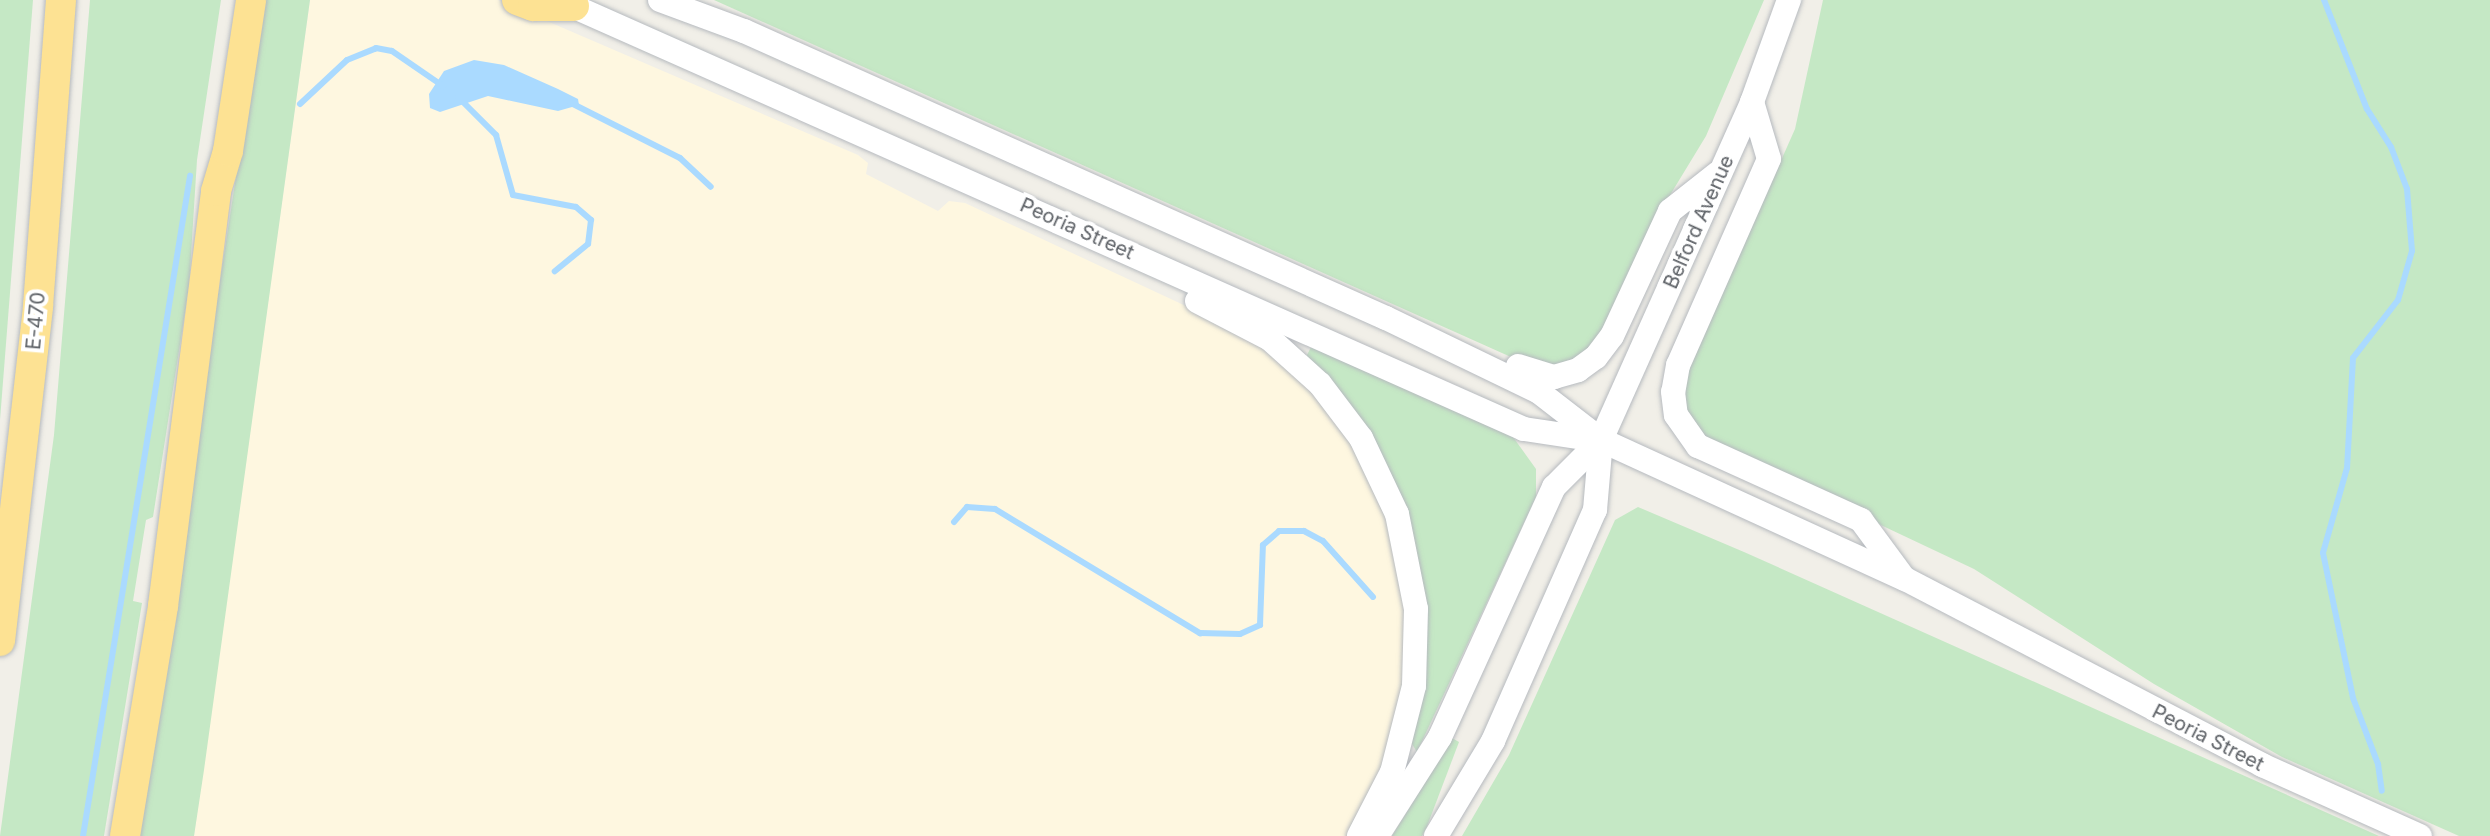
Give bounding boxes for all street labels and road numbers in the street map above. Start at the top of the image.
street label: Belford Avenue [1659,151,1739,293]
street label: Peoria Street [1016,193,1138,265]
street label: E-470 [22,291,50,351]
street label: Peoria Street [2148,700,2268,776]

